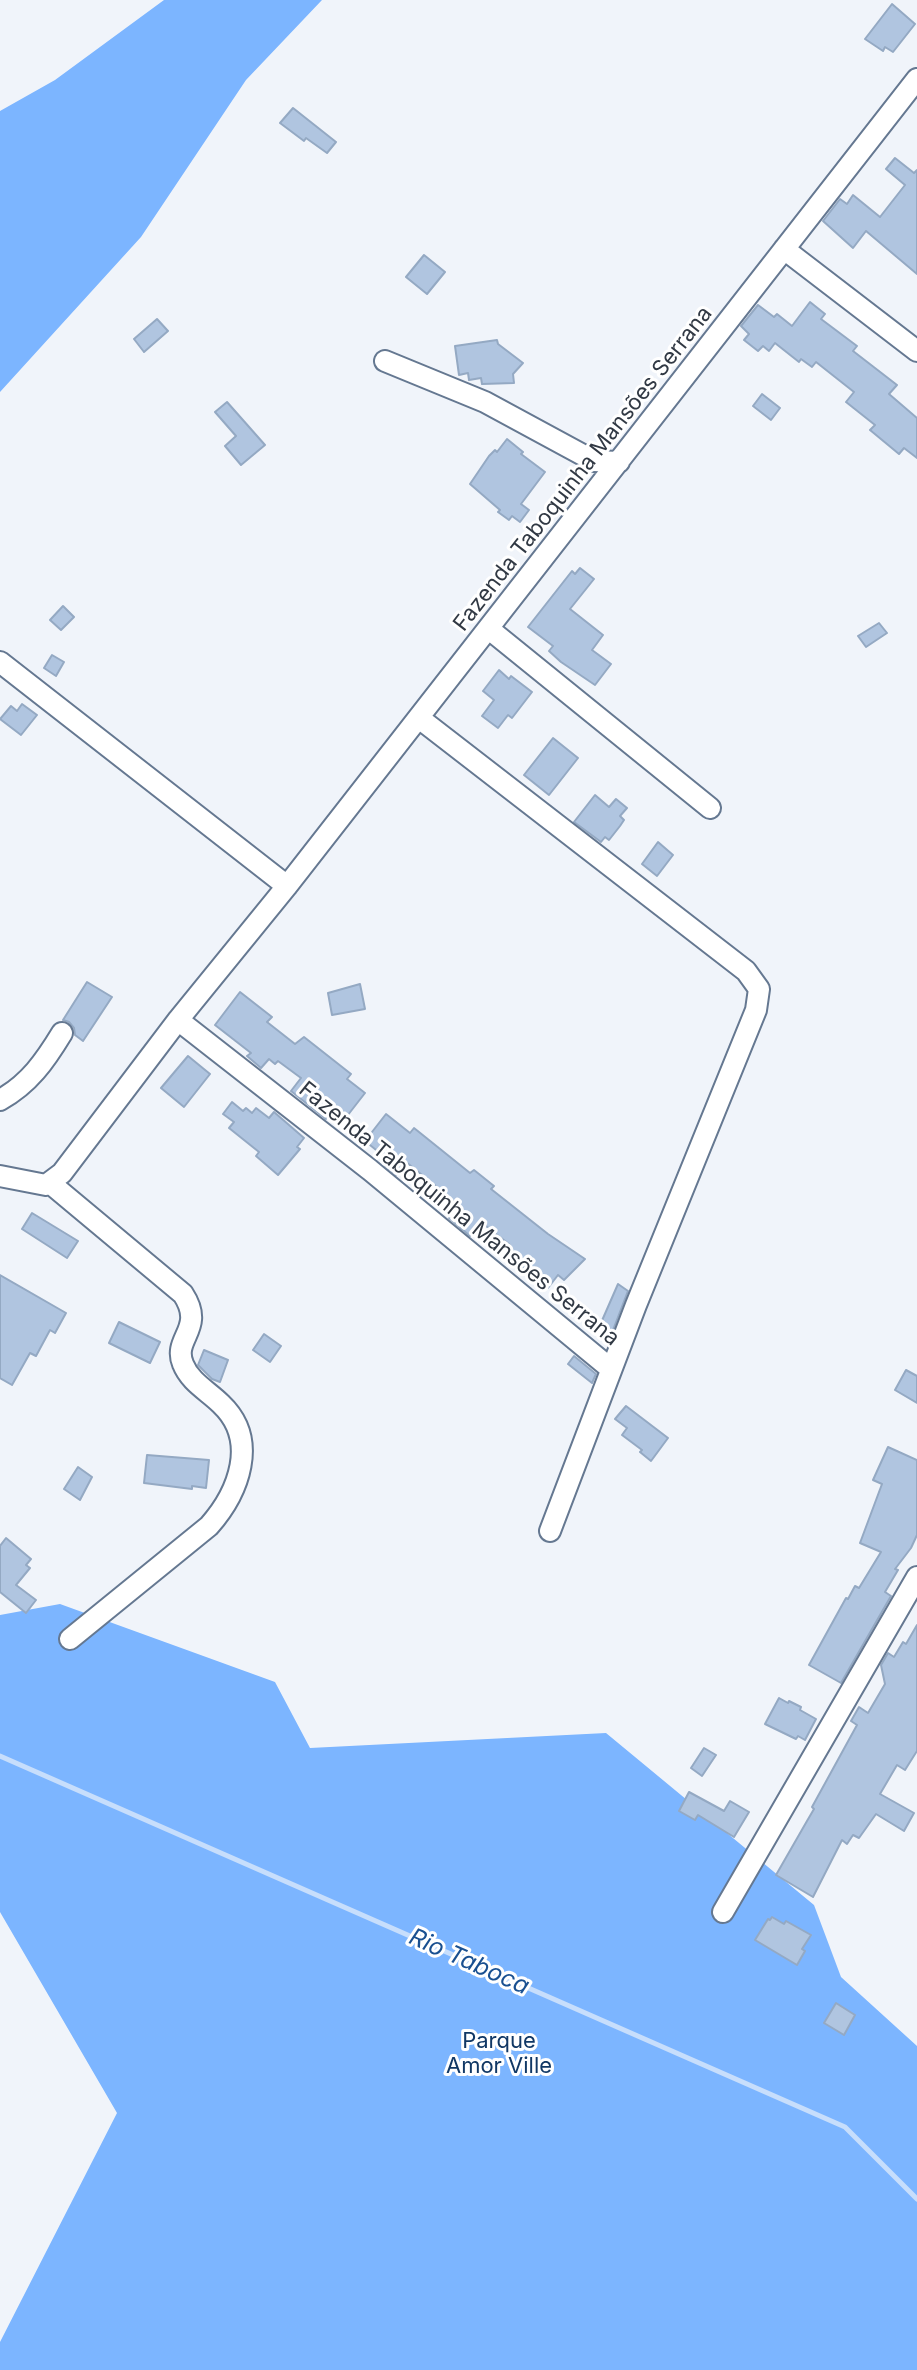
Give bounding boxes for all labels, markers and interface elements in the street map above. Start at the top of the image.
street label: Fazenda Taboquinha Mansões Serrana [448,301,718,637]
street label: Fazenda Taboquinha Mansões Serrana [293,1076,625,1352]
water label: Rio Taboca [405,1923,533,2001]
park label: Parque Amor Ville [446,2028,552,2080]

